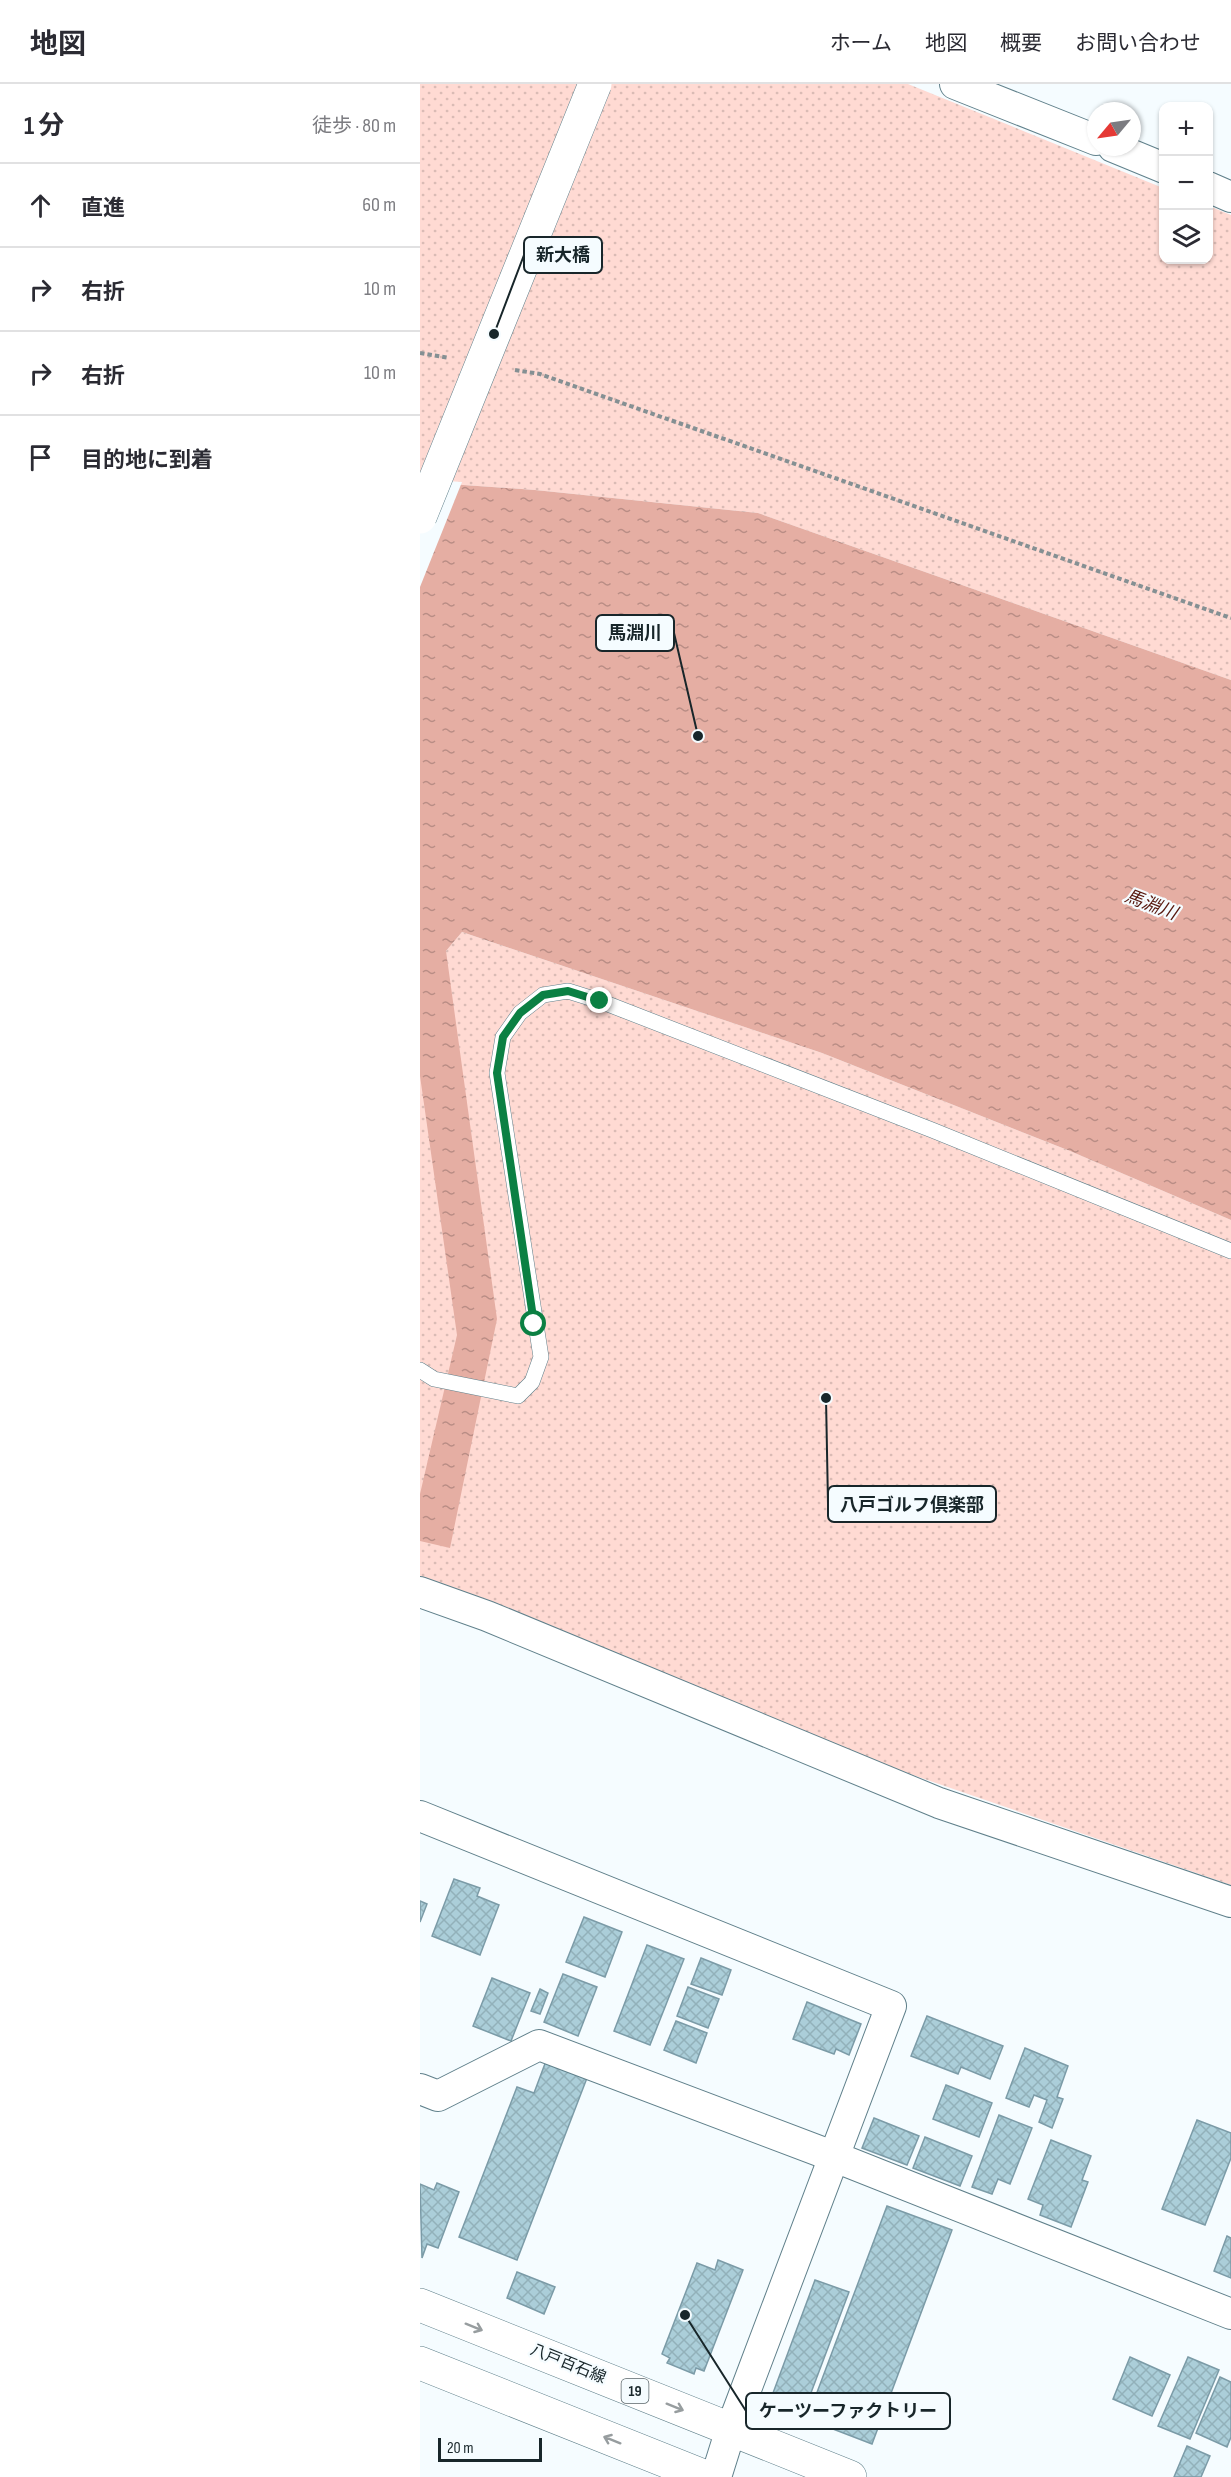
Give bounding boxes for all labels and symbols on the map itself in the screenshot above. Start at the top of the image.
north arrow [1087,102,1141,156]
callout: 新大橋 [524,237,602,273]
text: 新大橋 [536,245,590,266]
callout: 馬淵川 [596,615,674,651]
text: 馬淵川 [608,623,662,644]
water label: 馬淵川 [1122,886,1182,925]
route end [586,987,612,1013]
route start [520,1310,546,1336]
callout: 八戸ゴルフ倶楽部 [828,1486,996,1522]
text: 八戸ゴルフ倶楽部 [840,1495,984,1516]
one-way arrow [465,2322,483,2333]
street label: 八戸百石線 [527,2340,609,2388]
road number: 19 [622,2379,648,2403]
callout: ケーツーファクトリー [746,2393,950,2429]
text: ケーツーファクトリー [759,2401,937,2422]
one-way arrow [665,2402,684,2413]
one-way arrow [603,2434,622,2445]
scale bar [438,2435,542,2462]

